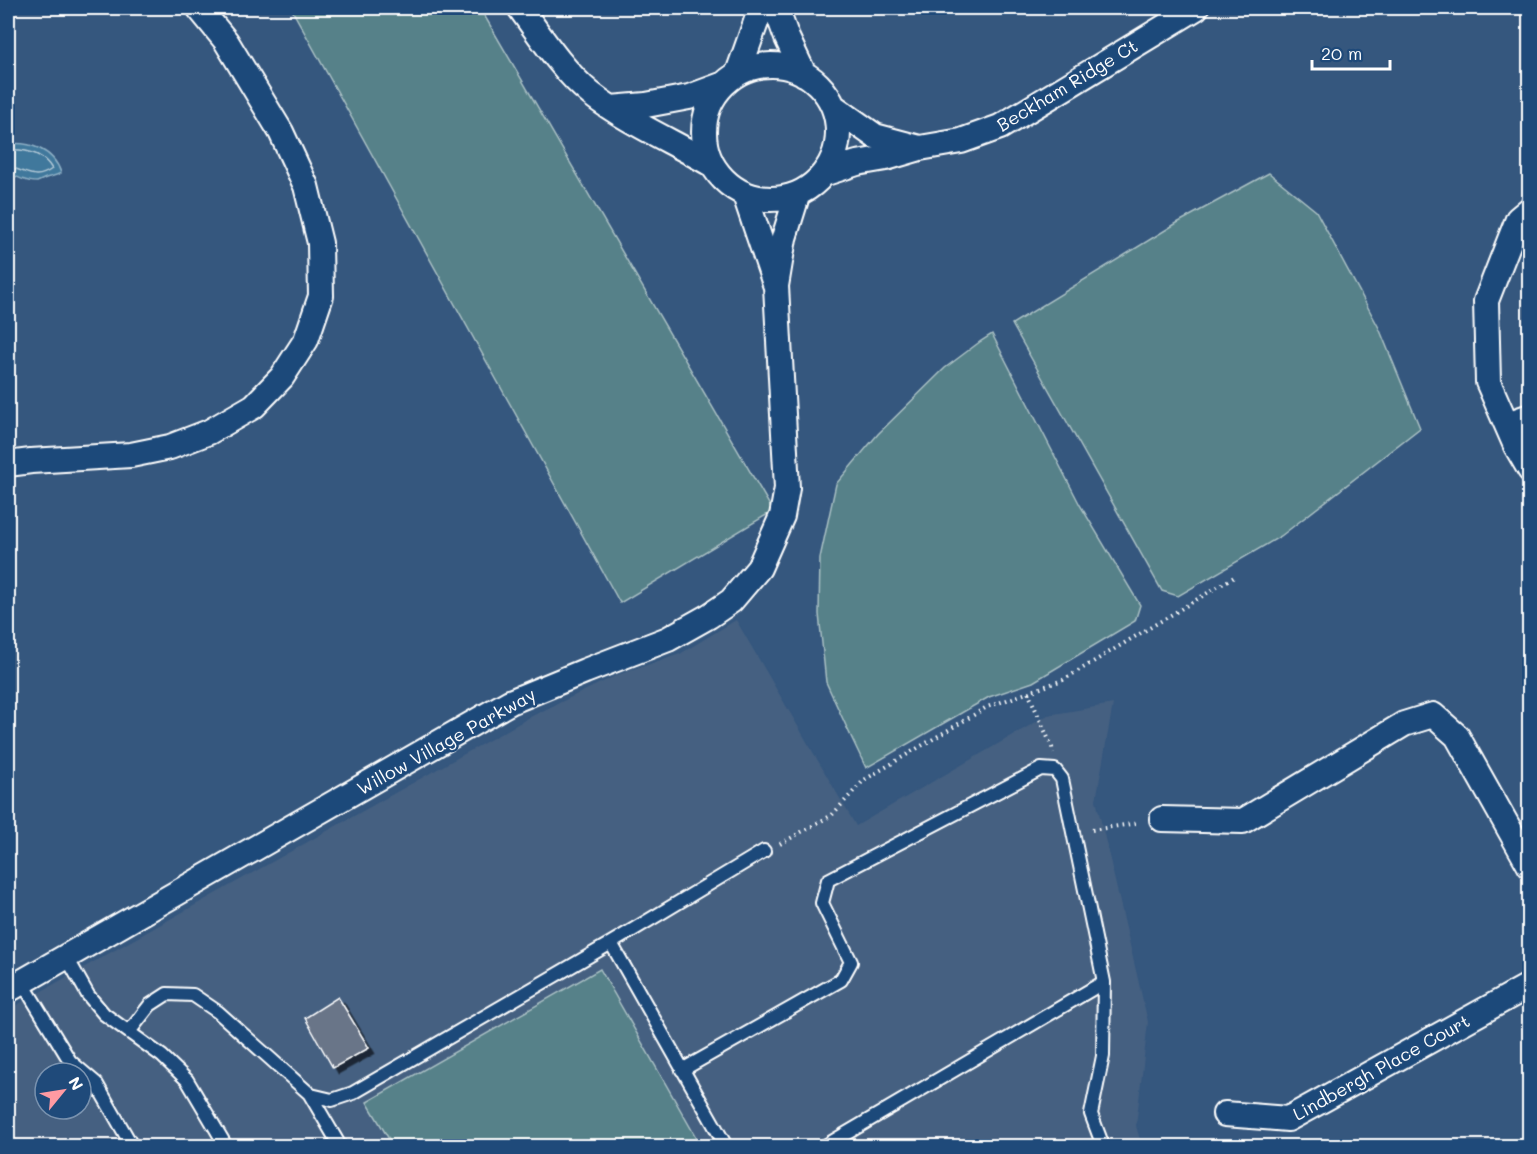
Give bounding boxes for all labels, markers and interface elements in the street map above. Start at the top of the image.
street label: Beckham Ridge Ct [992,33,1142,137]
scale bar [1312,33,1390,71]
text: 20 m [1321,41,1362,65]
street label: Willow Village Parkway [352,682,540,800]
street label: Lindbergh Place Court [1288,1008,1474,1126]
north arrow [33,1061,93,1121]
text: N [64,1073,89,1094]

